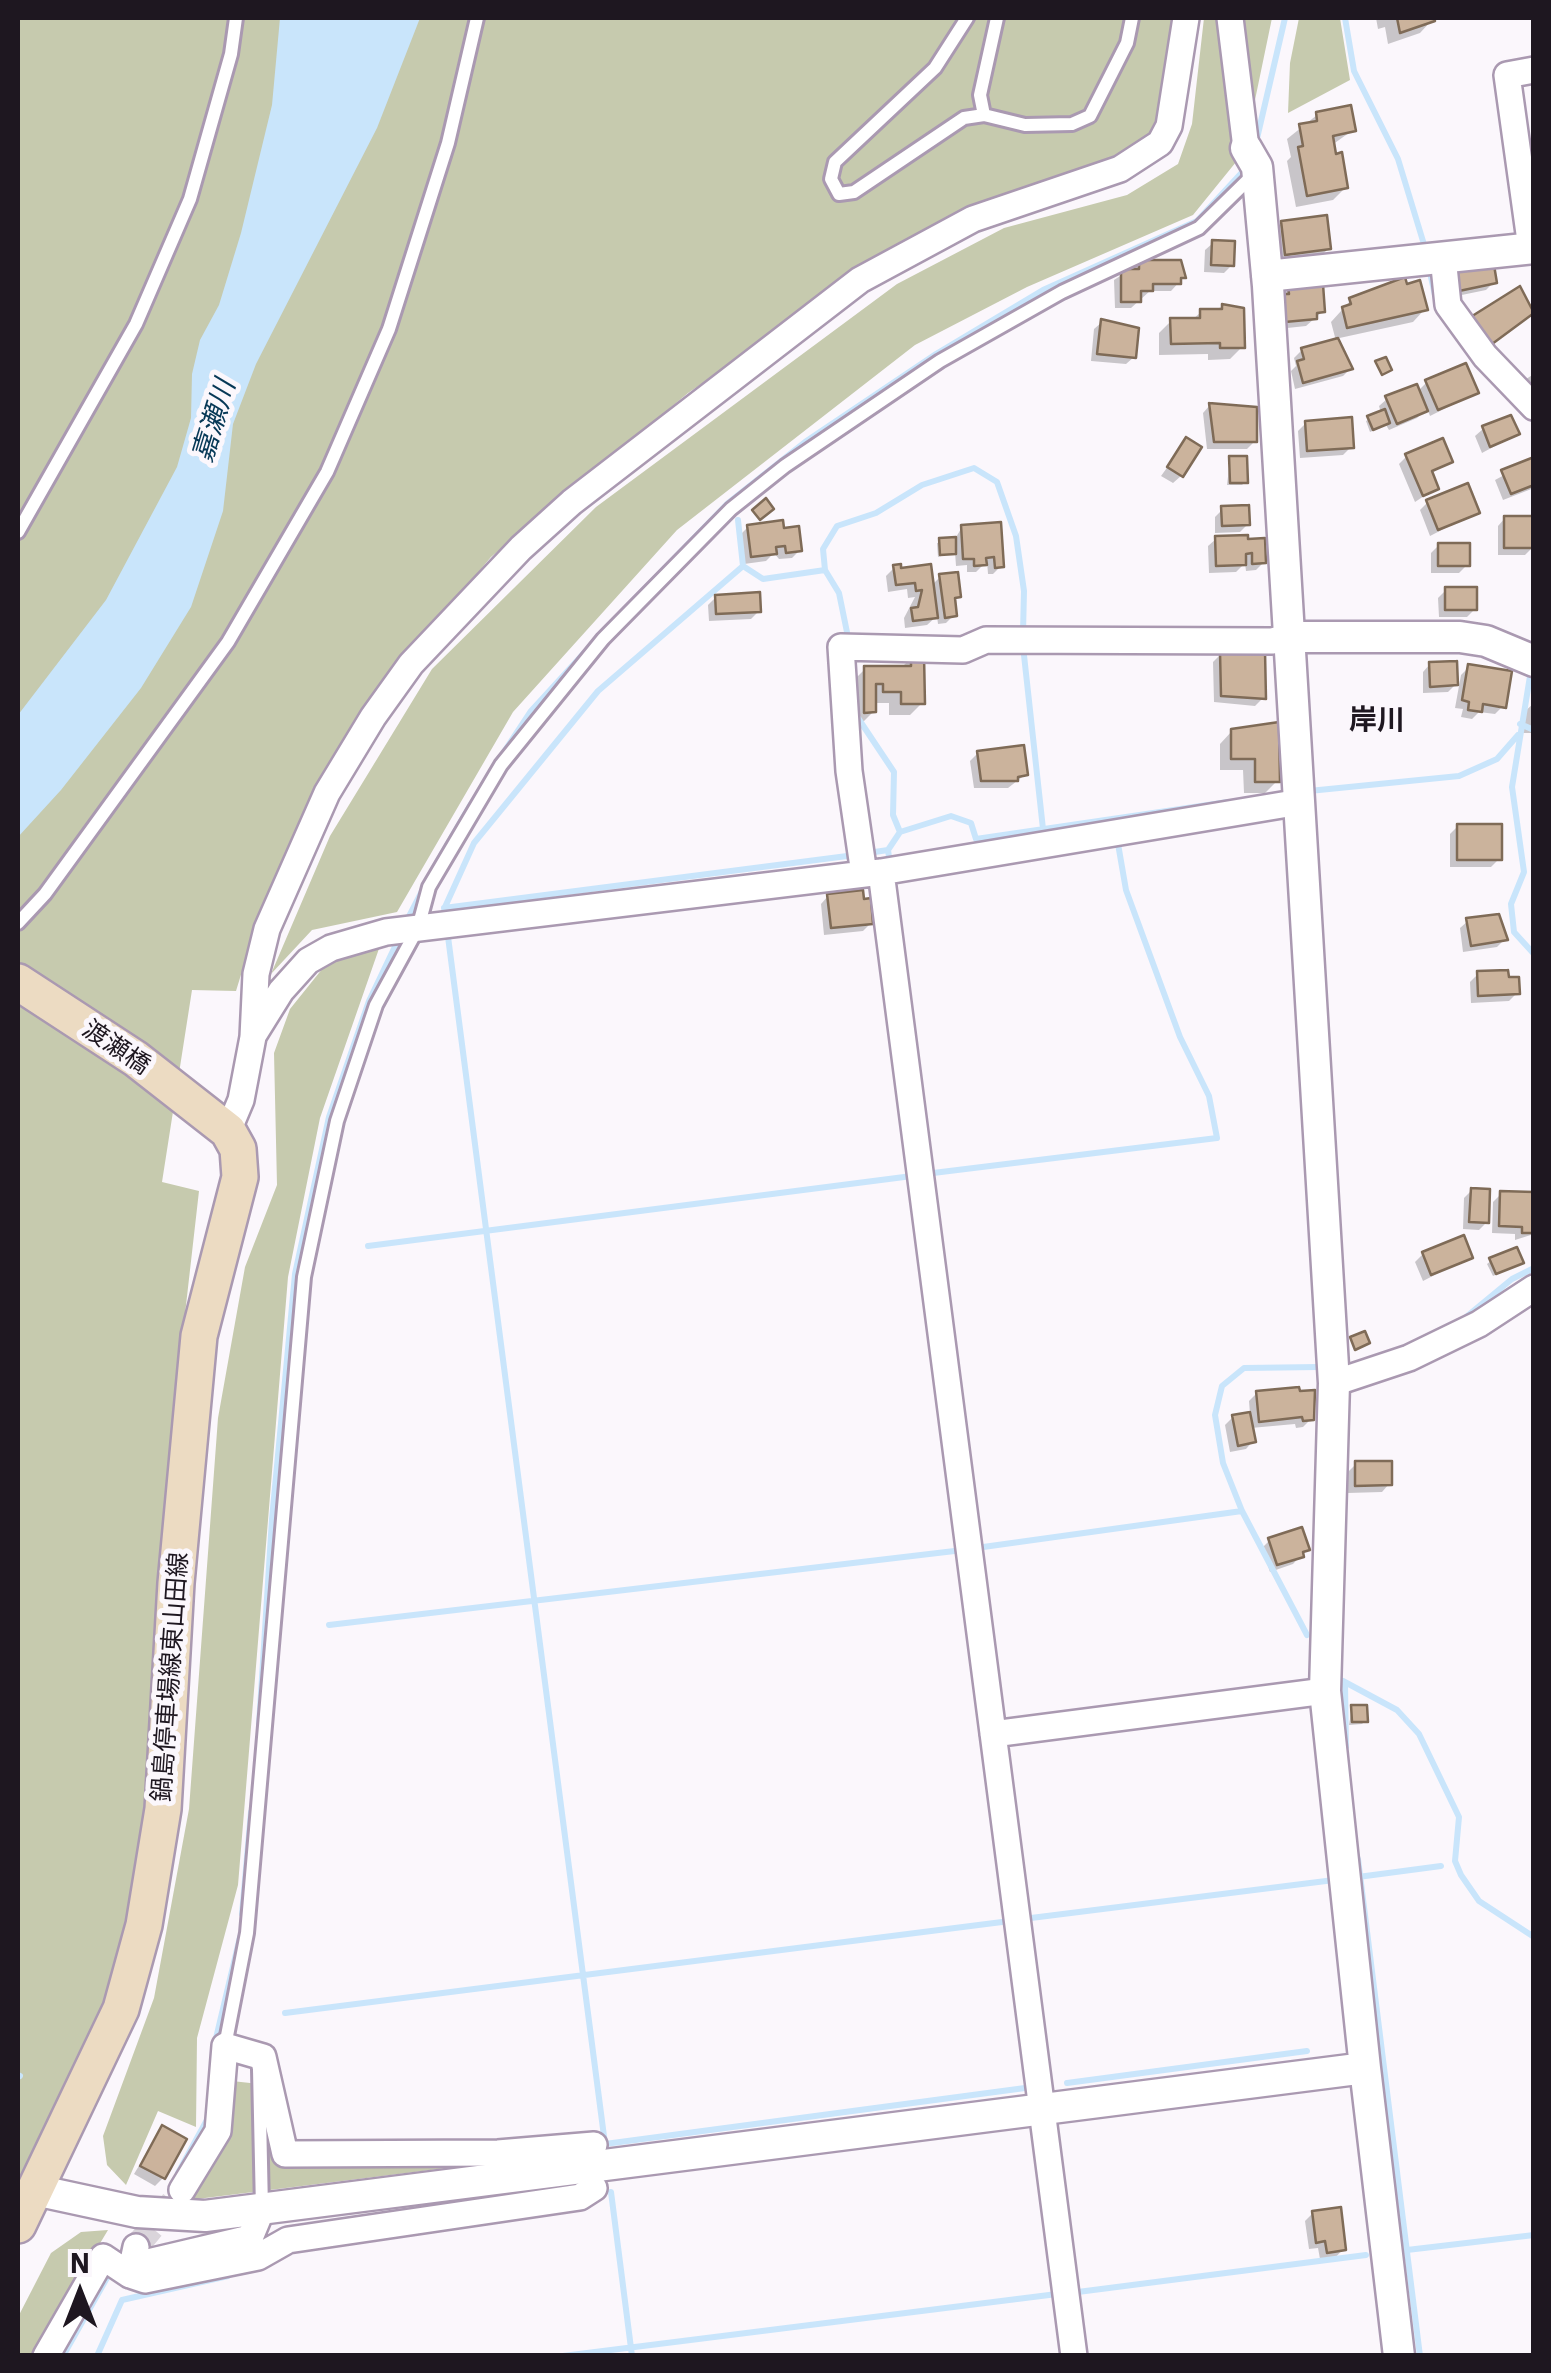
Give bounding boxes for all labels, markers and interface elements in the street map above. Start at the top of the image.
water label: 嘉瀬川 [187,376,243,466]
district label: 岸川 [1349,704,1405,738]
street label: 渡瀬橋 [77,1015,155,1081]
street label: 鍋島停車場線東山田線 [147,1551,195,1803]
north arrow [30,2243,130,2343]
text: N [70,2244,90,2281]

